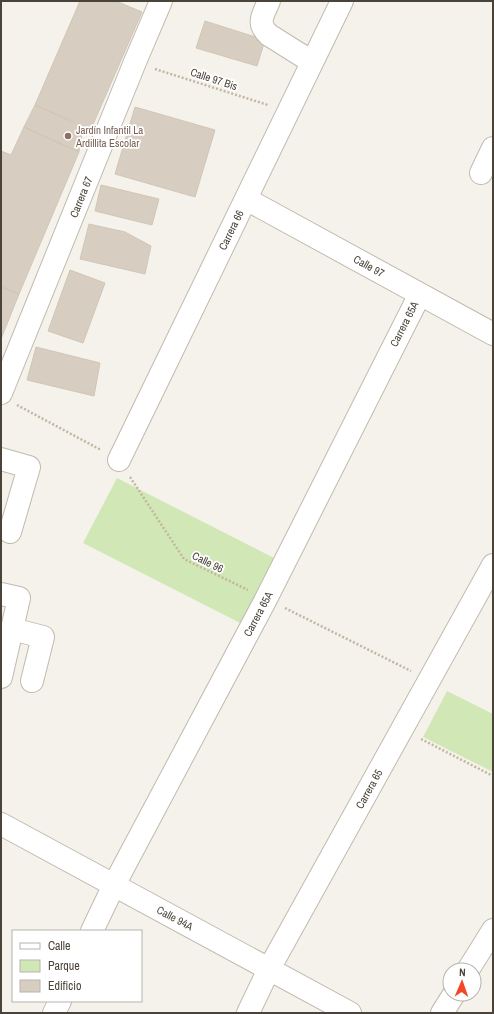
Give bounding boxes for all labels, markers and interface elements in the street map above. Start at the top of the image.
street label: Calle 97 Bis [189,65,240,93]
place label: Jardín Infantil La Ardillita Escolar [75,123,143,150]
marker: Jardín Infantil La Ardillita Escolar [63,131,73,141]
street label: Carrera 67 [66,174,96,220]
street label: Carrera 66 [215,208,247,252]
street label: Calle 97 [351,252,387,280]
street label: Carrera 65A [387,298,422,349]
street label: Calle 96 [190,548,226,576]
street label: Carrera 65A [240,588,276,639]
street label: Carrera 65 [352,767,386,811]
street label: Calle 94A [154,903,196,934]
legend [12,930,142,1002]
text: Calle [48,938,70,954]
text: Parque [48,958,80,974]
north arrow [442,962,482,1002]
text: N [459,965,466,979]
text: Edificio [48,978,81,994]

